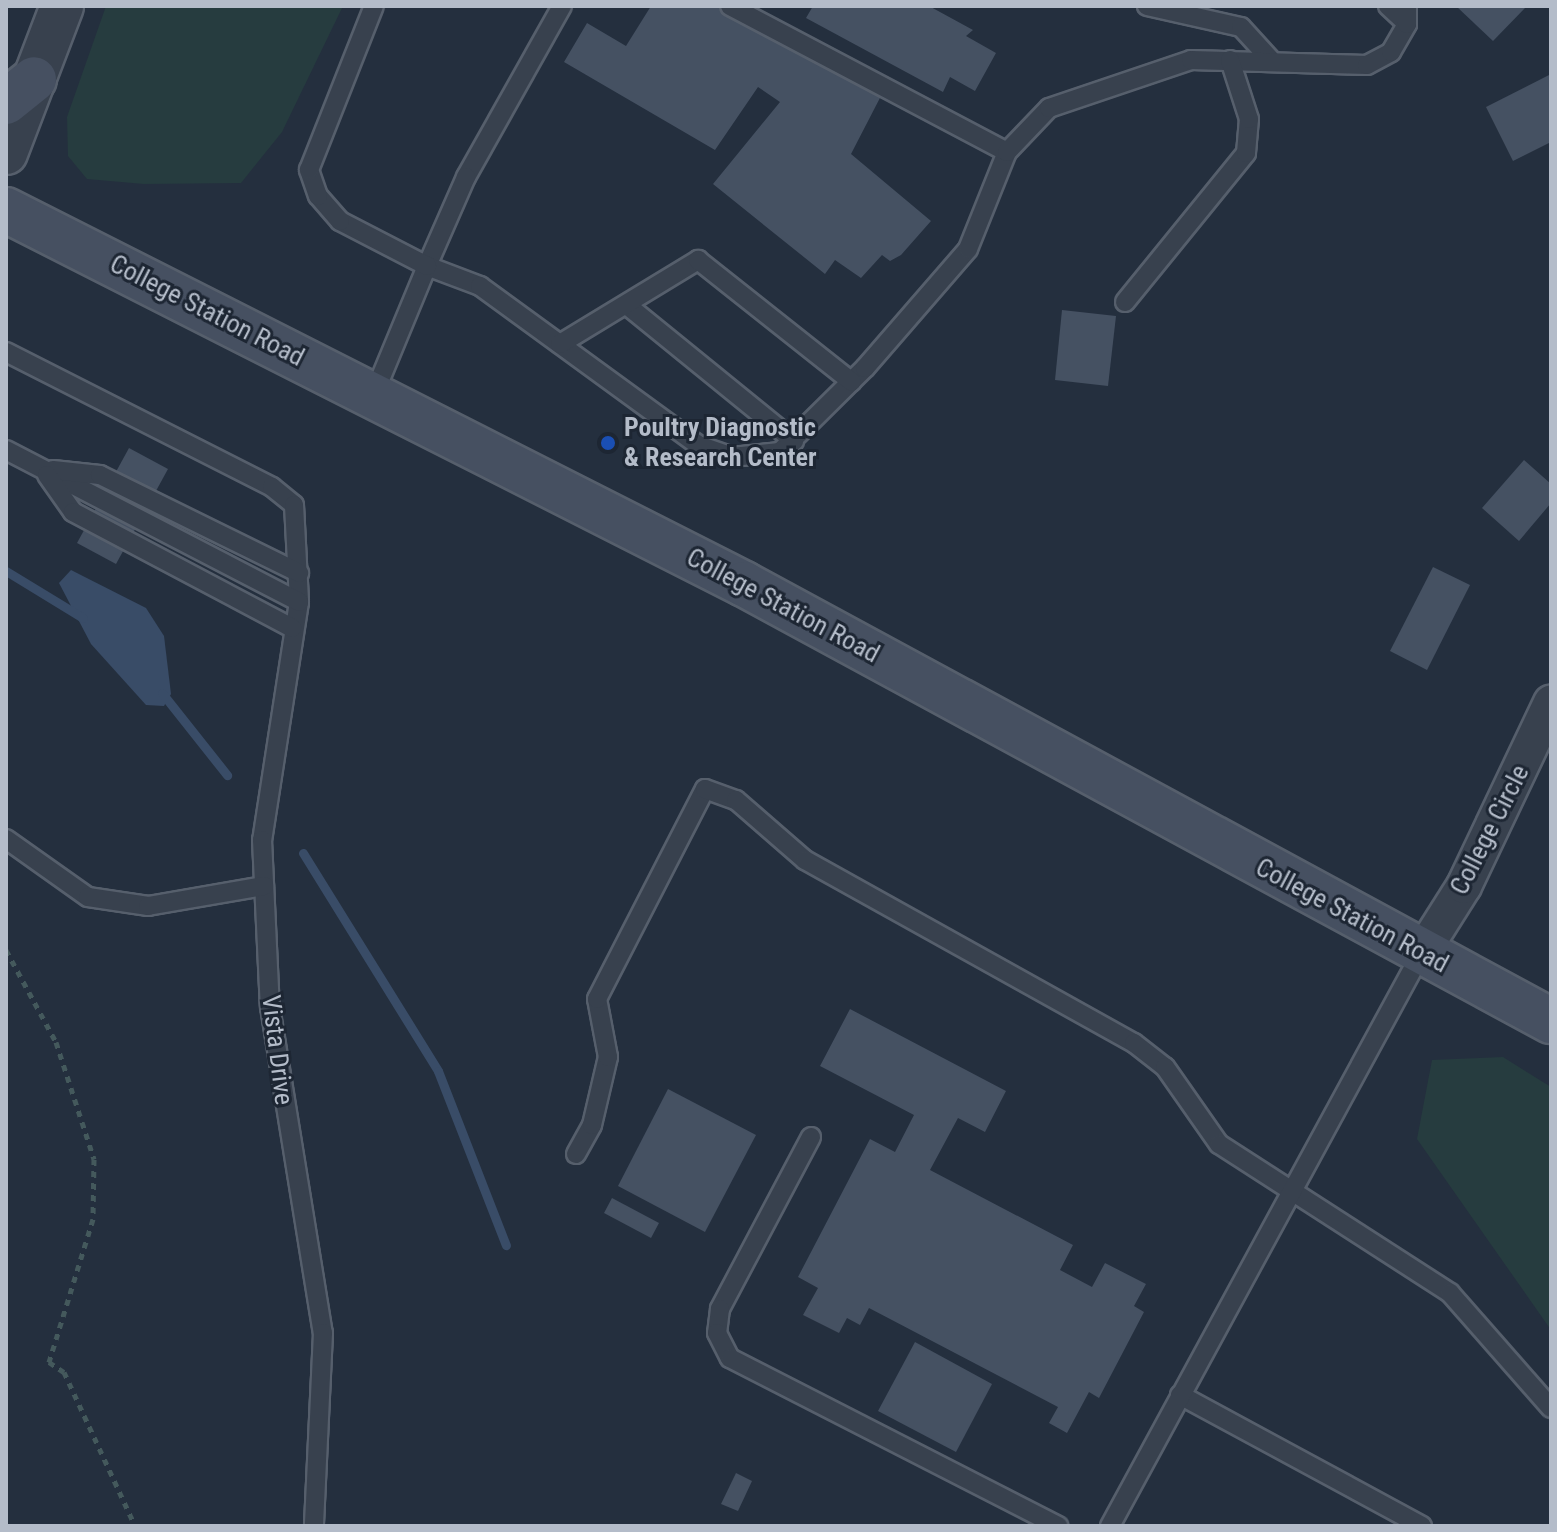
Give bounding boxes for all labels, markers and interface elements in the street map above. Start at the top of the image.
street label: College Station Road [105,249,309,373]
place label: Poultry Diagnostic & Research Center [624,412,817,474]
marker: Poultry Diagnostic & Research Center [599,434,617,452]
street label: College Station Road [681,542,885,670]
street label: College Circle [1444,760,1536,900]
street label: College Station Road [1250,852,1454,980]
street label: Vista Drive [255,993,299,1107]

